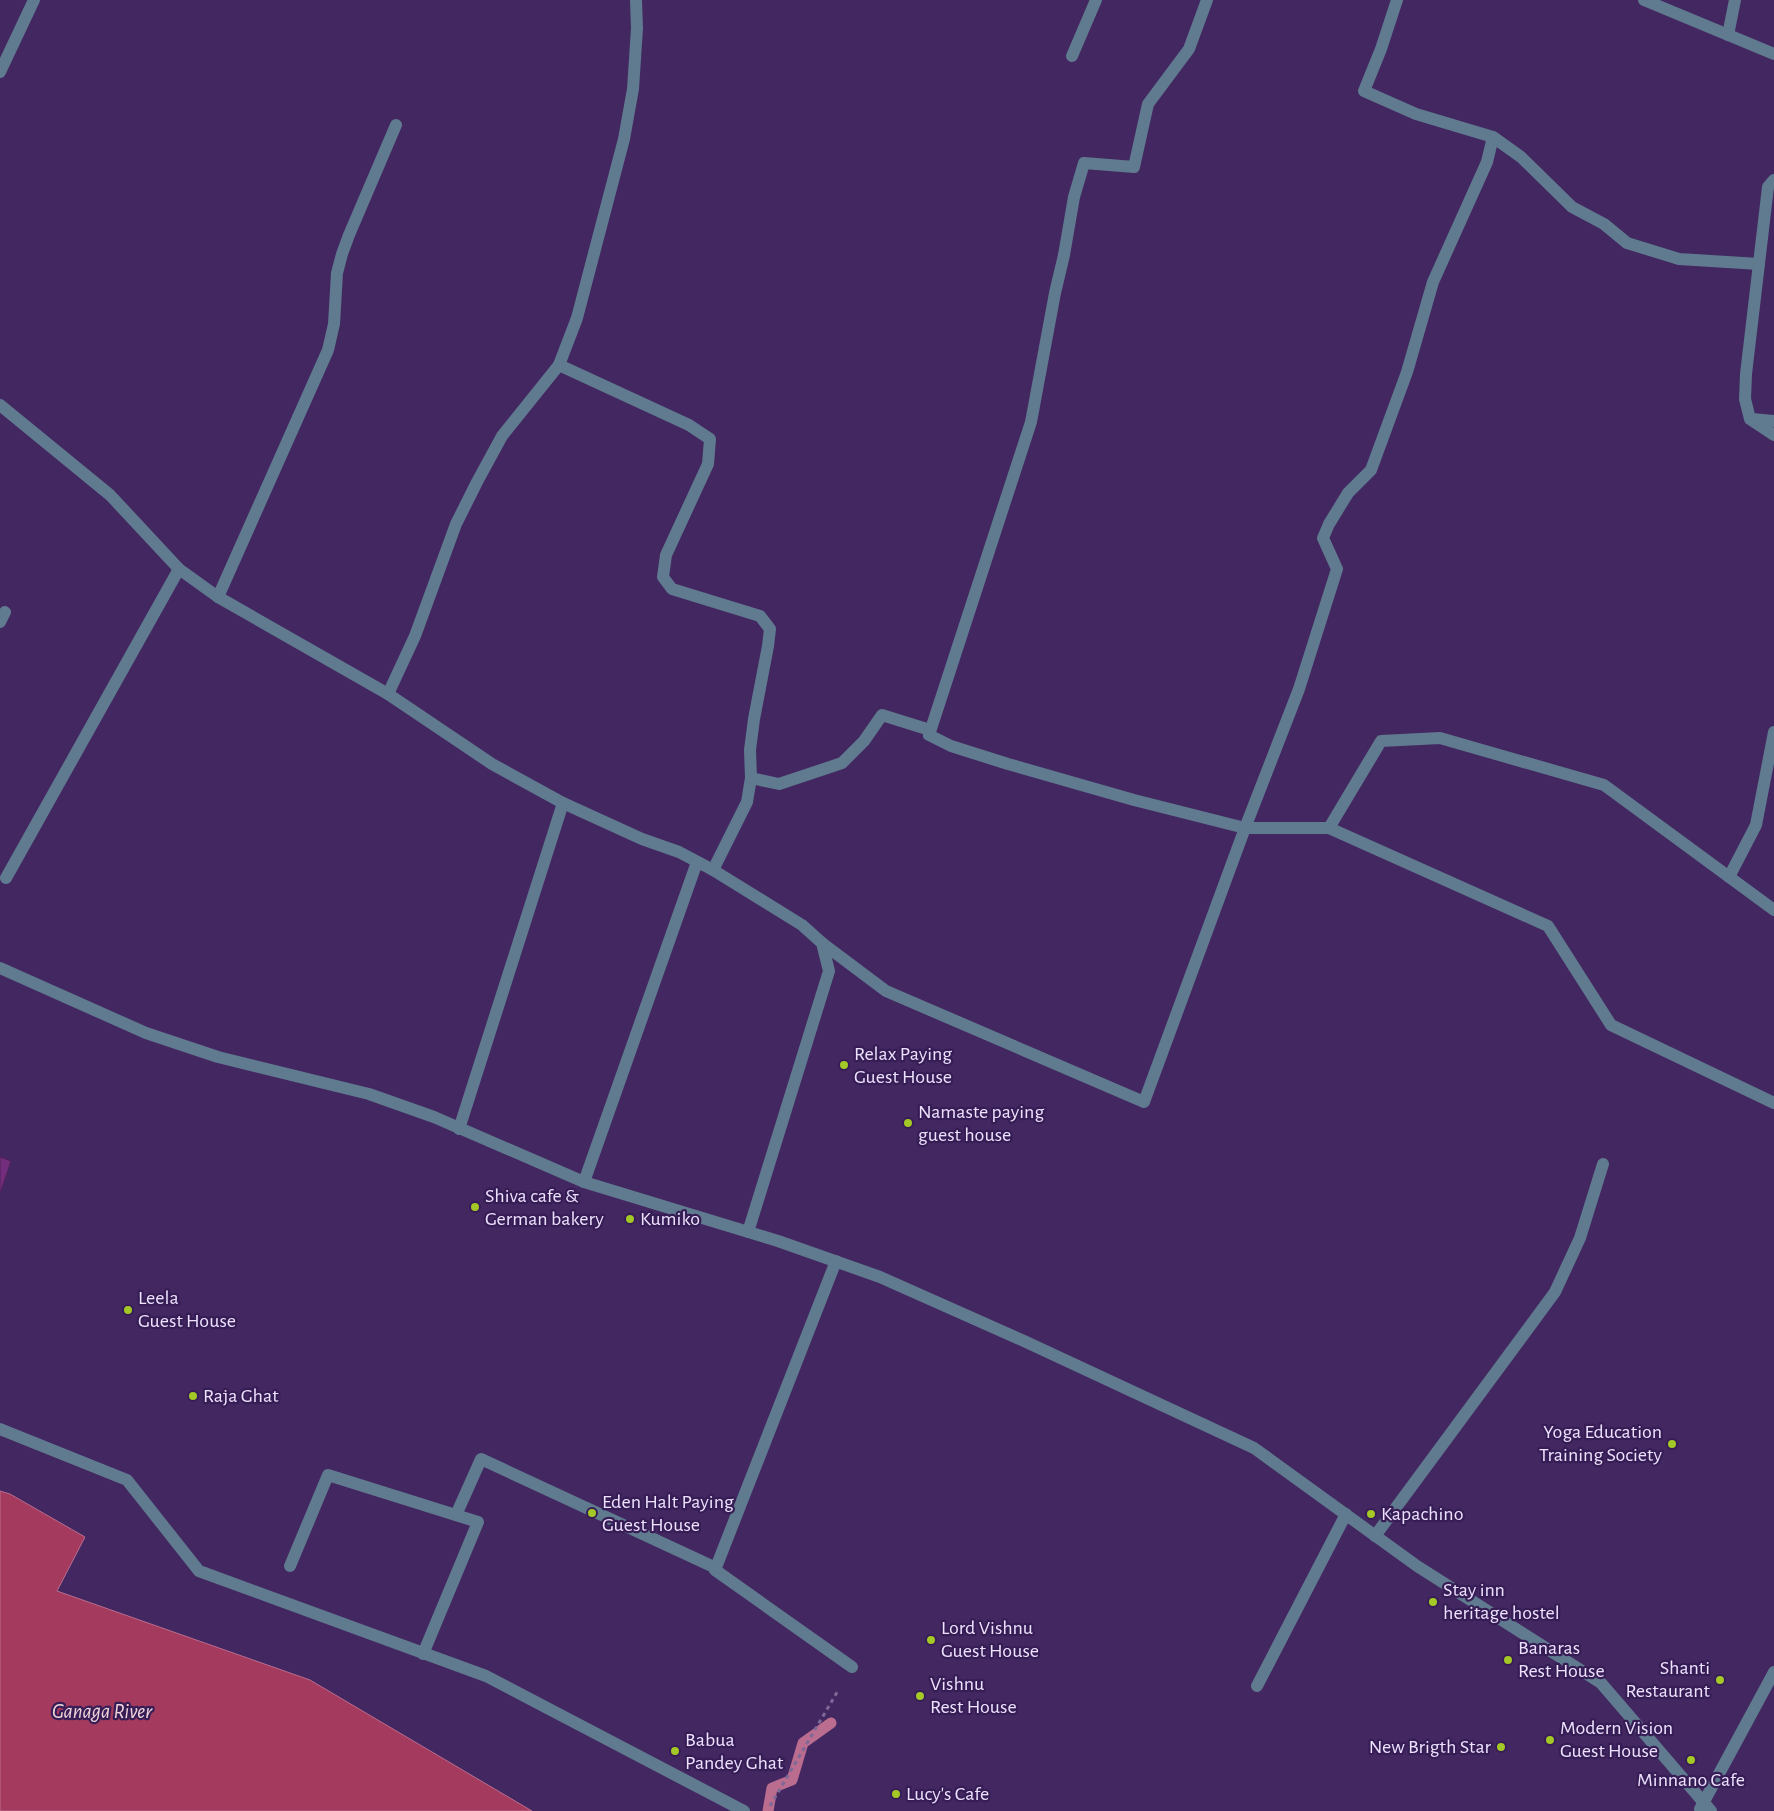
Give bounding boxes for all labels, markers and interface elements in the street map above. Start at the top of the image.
place label: Relax Paying Guest House [854,1044,952,1087]
marker: Relax Paying Guest House [838,1059,850,1071]
place label: Namaste paying guest house [918,1102,1044,1145]
marker: Namaste paying guest house [902,1117,914,1129]
place label: Shiva cafe & German bakery [485,1186,604,1229]
marker: Shiva cafe & German bakery [469,1201,481,1213]
place label: Kumiko [640,1209,700,1229]
marker: Kumiko [624,1213,636,1225]
place label: Leela Guest House [138,1288,236,1331]
marker: Leela Guest House [122,1304,134,1316]
place label: Raja Ghat [203,1386,279,1406]
marker: Raja Ghat [187,1390,199,1402]
place label: Yoga Education Training Society [1539,1422,1662,1465]
marker: Yoga Education Training Society [1666,1438,1678,1450]
place label: Eden Halt Paying Guest House [602,1492,734,1535]
place label: Kapachino [1381,1504,1463,1524]
marker: Eden Halt Paying Guest House [586,1507,598,1519]
marker: Kapachino [1365,1508,1377,1520]
place label: Stay inn heritage hostel [1443,1580,1560,1623]
marker: Stay inn heritage hostel [1427,1596,1439,1608]
place label: Lord Vishnu Guest House [941,1618,1039,1661]
marker: Lord Vishnu Guest House [925,1634,937,1646]
place label: Banaras Rest House [1518,1638,1605,1681]
marker: Banaras Rest House [1502,1654,1514,1666]
place label: Shanti Restaurant [1625,1658,1711,1701]
place label: Vishnu Rest House [930,1674,1017,1717]
marker: Shanti Restaurant [1714,1674,1726,1686]
marker: Vishnu Rest House [914,1690,926,1702]
water label: Ganaga River [52,1701,153,1722]
place label: Modern Vision Guest House [1560,1718,1673,1761]
place label: Babua Pandey Ghat [685,1730,784,1773]
marker: Modern Vision Guest House [1544,1734,1556,1746]
place label: New Brigth Star [1369,1737,1492,1757]
marker: New Brigth Star [1495,1741,1507,1753]
marker: Babua Pandey Ghat [669,1745,681,1757]
marker: Minnano Cafe [1685,1754,1697,1766]
place label: Minnano Cafe [1637,1770,1745,1790]
place label: Lucy's Cafe [906,1784,989,1804]
marker: Lucy's Cafe [890,1788,902,1800]

